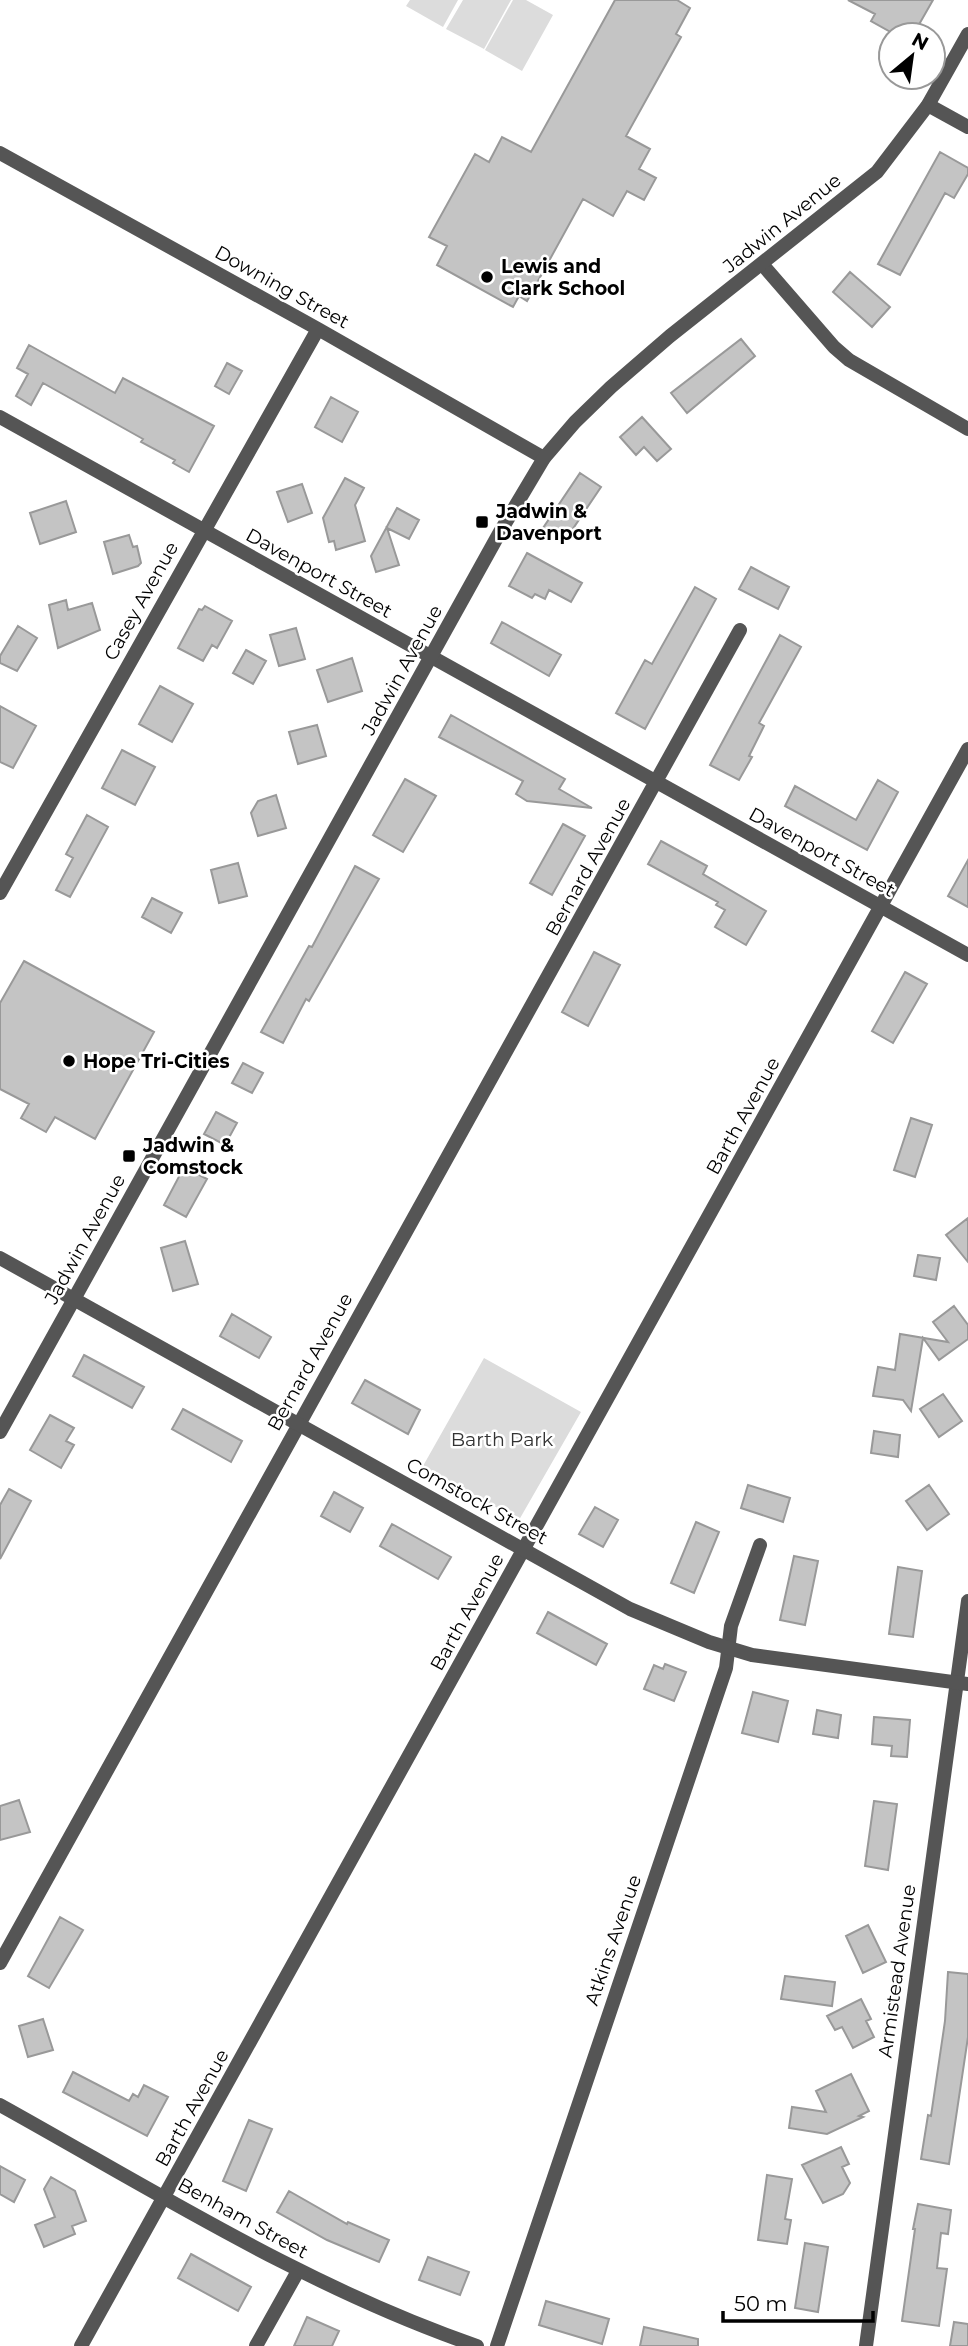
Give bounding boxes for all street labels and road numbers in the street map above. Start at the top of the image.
street label: Jadwin Avenue [718,168,846,278]
street label: Downing Street [211,241,354,334]
street label: Davenport Street [242,523,396,623]
street label: Casey Avenue [99,538,183,664]
street label: Jadwin Avenue [356,601,447,740]
street label: Bernard Avenue [541,794,635,940]
street label: Davenport Street [745,802,899,902]
street label: Barth Avenue [701,1053,785,1179]
street label: Jadwin Avenue [39,1170,130,1309]
street label: Bernard Avenue [263,1289,357,1435]
street label: Comstock Street [402,1453,552,1549]
street label: Barth Avenue [425,1549,509,1675]
street label: Atkins Avenue [580,1872,646,2008]
street label: Armistead Avenue [873,1883,921,2059]
street label: Barth Avenue [150,2045,234,2171]
street label: Benham Street [174,2173,312,2263]

